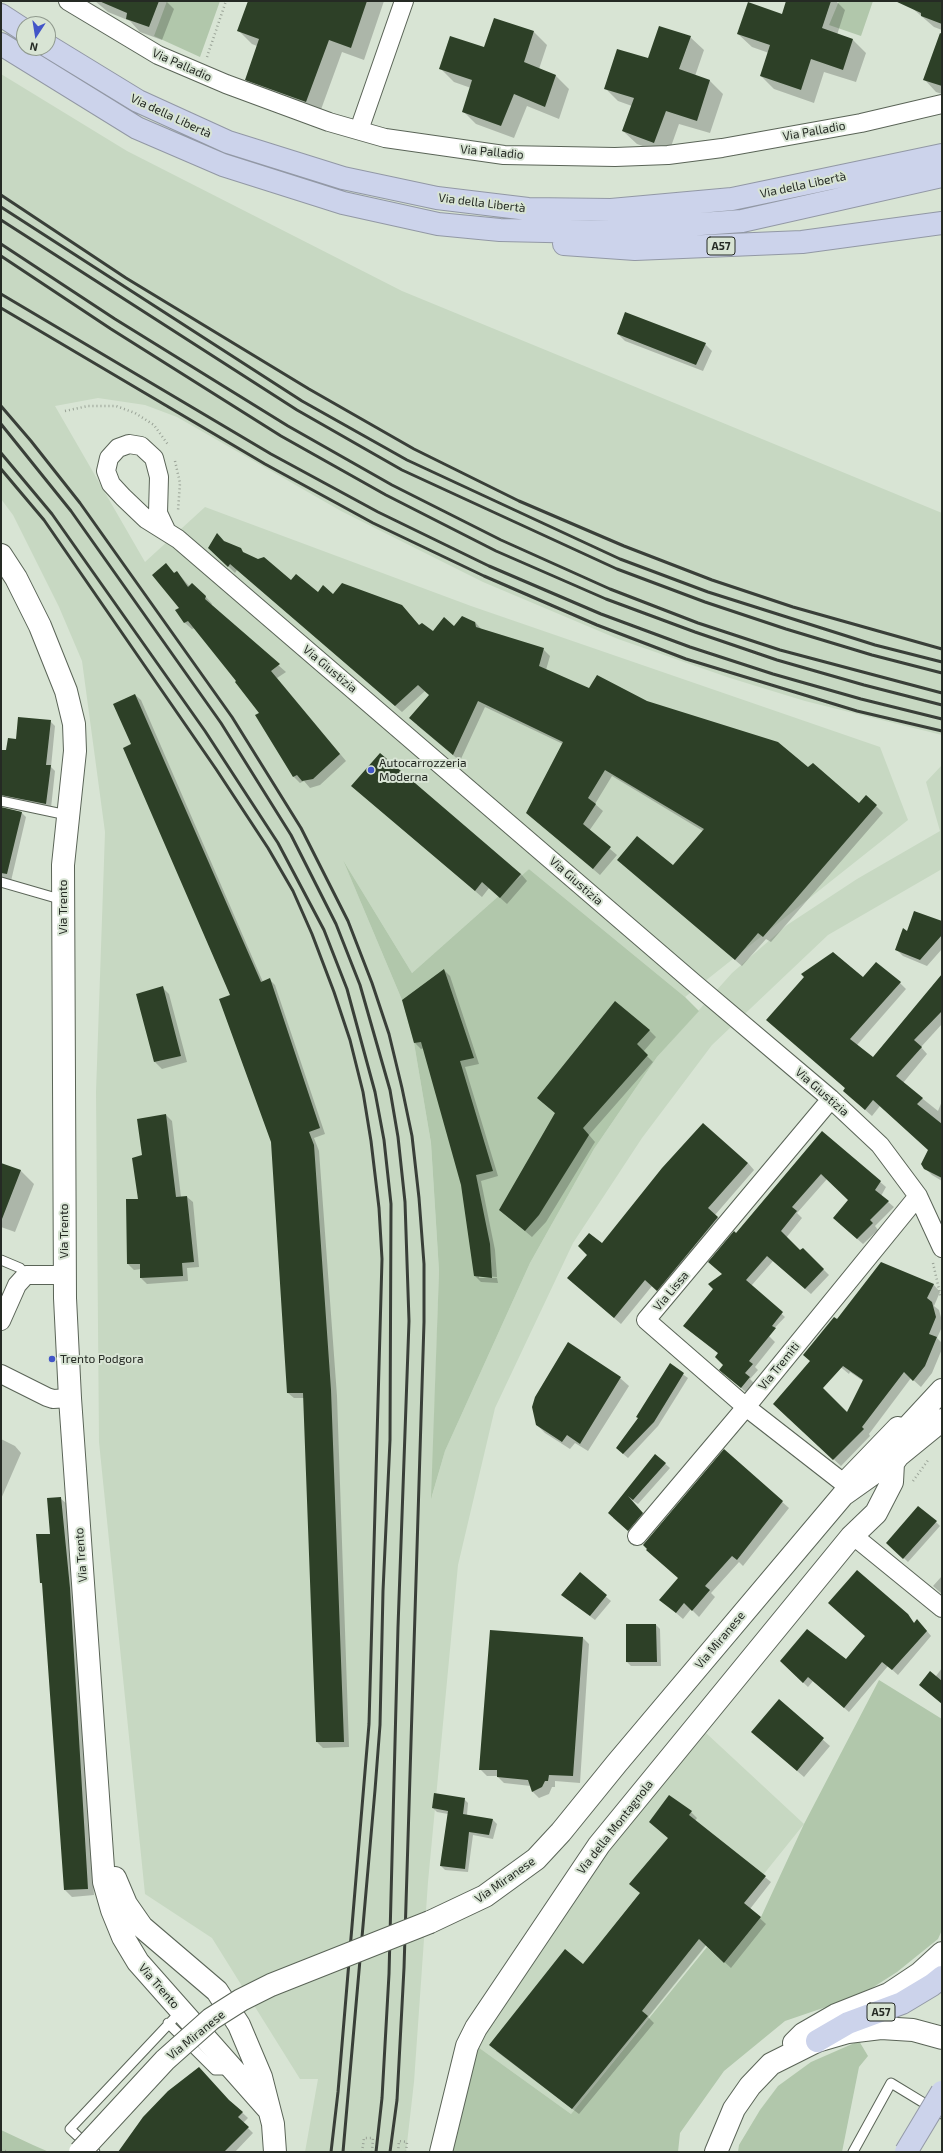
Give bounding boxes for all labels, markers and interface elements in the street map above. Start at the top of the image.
north arrow [16,16,56,56]
text: N [28,40,39,54]
street label: Via Palladio [150,45,214,85]
street label: Via della Libertà [128,91,214,141]
street label: Via Palladio [781,118,847,144]
street label: Via Palladio [460,142,524,162]
street label: Via della Libertà [759,169,847,201]
street label: Via della Libertà [438,191,526,215]
road number: A57 [707,237,735,255]
street label: Via Giustizia [300,642,360,696]
place label: Autocarrozzeria Moderna [379,756,466,784]
marker: Autocarrozzeria Moderna [366,765,376,775]
street label: Via Giustizia [546,854,606,908]
street label: Via Trento [56,880,70,934]
street label: Via Giustizia [792,1065,852,1119]
street label: Via Trento [57,1204,71,1258]
street label: Via Lissa [650,1268,692,1314]
street label: Via Tremiti [755,1339,803,1393]
place label: Trento Podgora [60,1352,144,1366]
marker: Trento Podgora [47,1354,57,1364]
street label: Via Trento [72,1527,90,1583]
street label: Via Miranese [692,1608,748,1672]
street label: Via della Montagnola [574,1777,656,1877]
street label: Via Miranese [472,1854,538,1906]
street label: Via Trento [136,1961,182,2011]
road number: A57 [867,2003,895,2021]
street label: Via Miranese [164,2007,228,2063]

